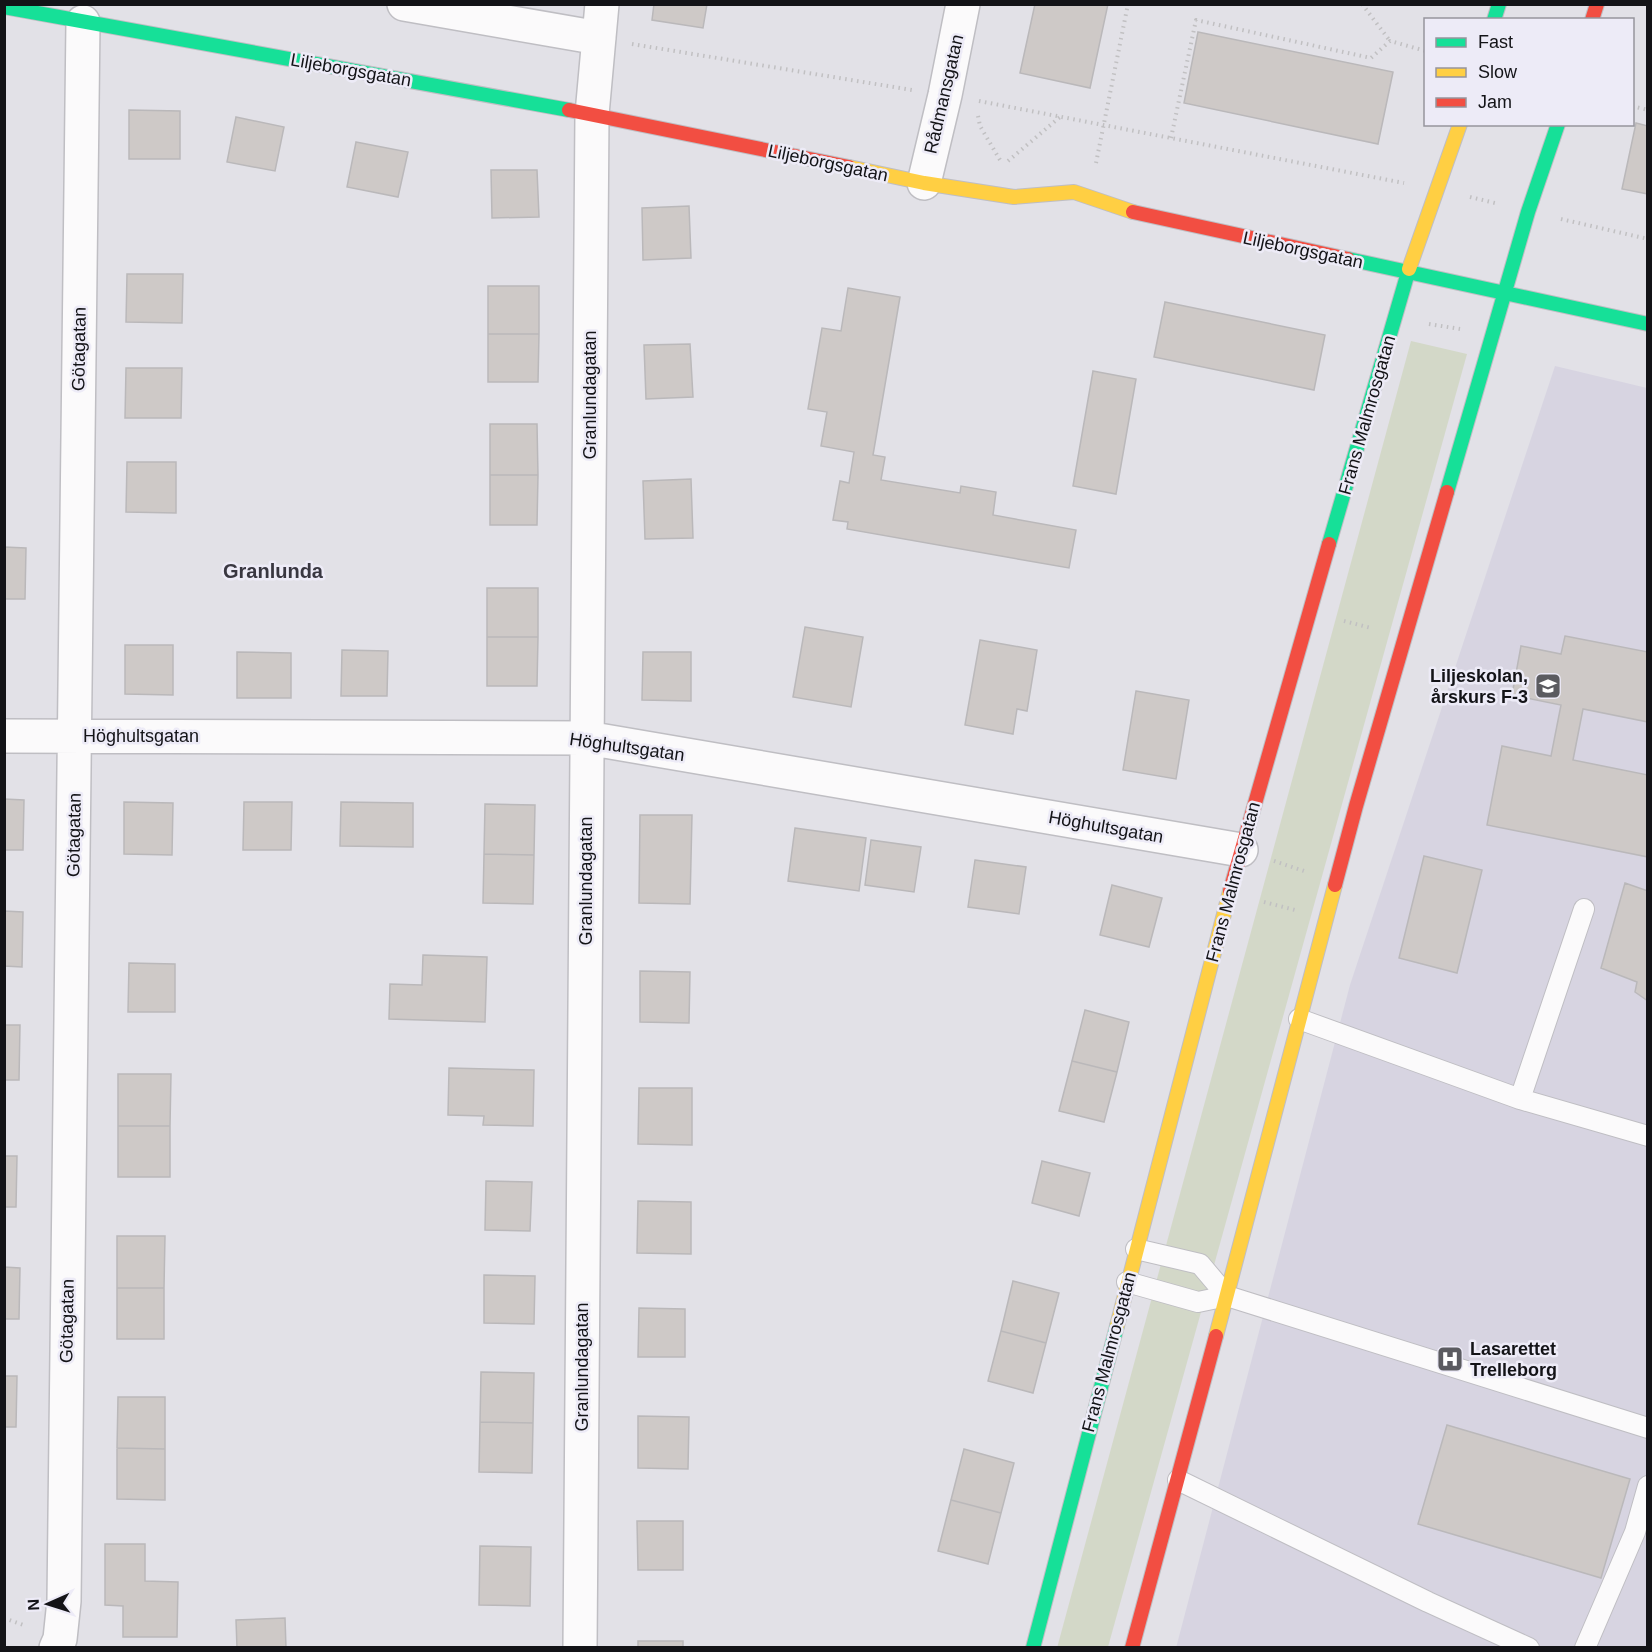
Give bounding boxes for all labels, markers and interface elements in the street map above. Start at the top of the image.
legend [1424,18,1634,126]
street label: Rådmansgatan [921,32,967,156]
text: Fast [1478,32,1513,52]
street label: Liljeborgsgatan [289,50,413,90]
text: Slow [1478,62,1518,82]
text: Jam [1478,92,1512,112]
street label: Liljeborgsgatan [766,141,890,185]
street label: Liljeborgsgatan [1241,228,1365,272]
street label: Götagatan [68,307,90,391]
street label: Granlundagatan [580,330,600,460]
street label: Frans Malmrosgatan [1335,333,1399,497]
district label: Granlunda [223,560,324,582]
place label: Liljeskolan, årskurs F-3 [1430,666,1528,707]
school or university icon: Liljeskolan, årskurs F-3 [1533,671,1563,701]
street label: Höghultsgatan [83,726,199,746]
street label: Höghultsgatan [568,729,686,765]
street label: Götagatan [63,793,85,877]
street label: Frans Malmrosgatan [1202,800,1264,964]
street label: Höghultsgatan [1047,807,1165,847]
street label: Granlundagatan [576,816,596,946]
street label: Frans Malmrosgatan [1078,1270,1140,1434]
street label: Götagatan [56,1279,78,1363]
street label: Granlundagatan [572,1302,592,1432]
place label: Lasarettet Trelleborg [1470,1339,1557,1380]
hospital icon: Lasarettet Trelleborg [1435,1344,1465,1374]
north arrow [18,1574,78,1634]
text: N [25,1599,42,1611]

